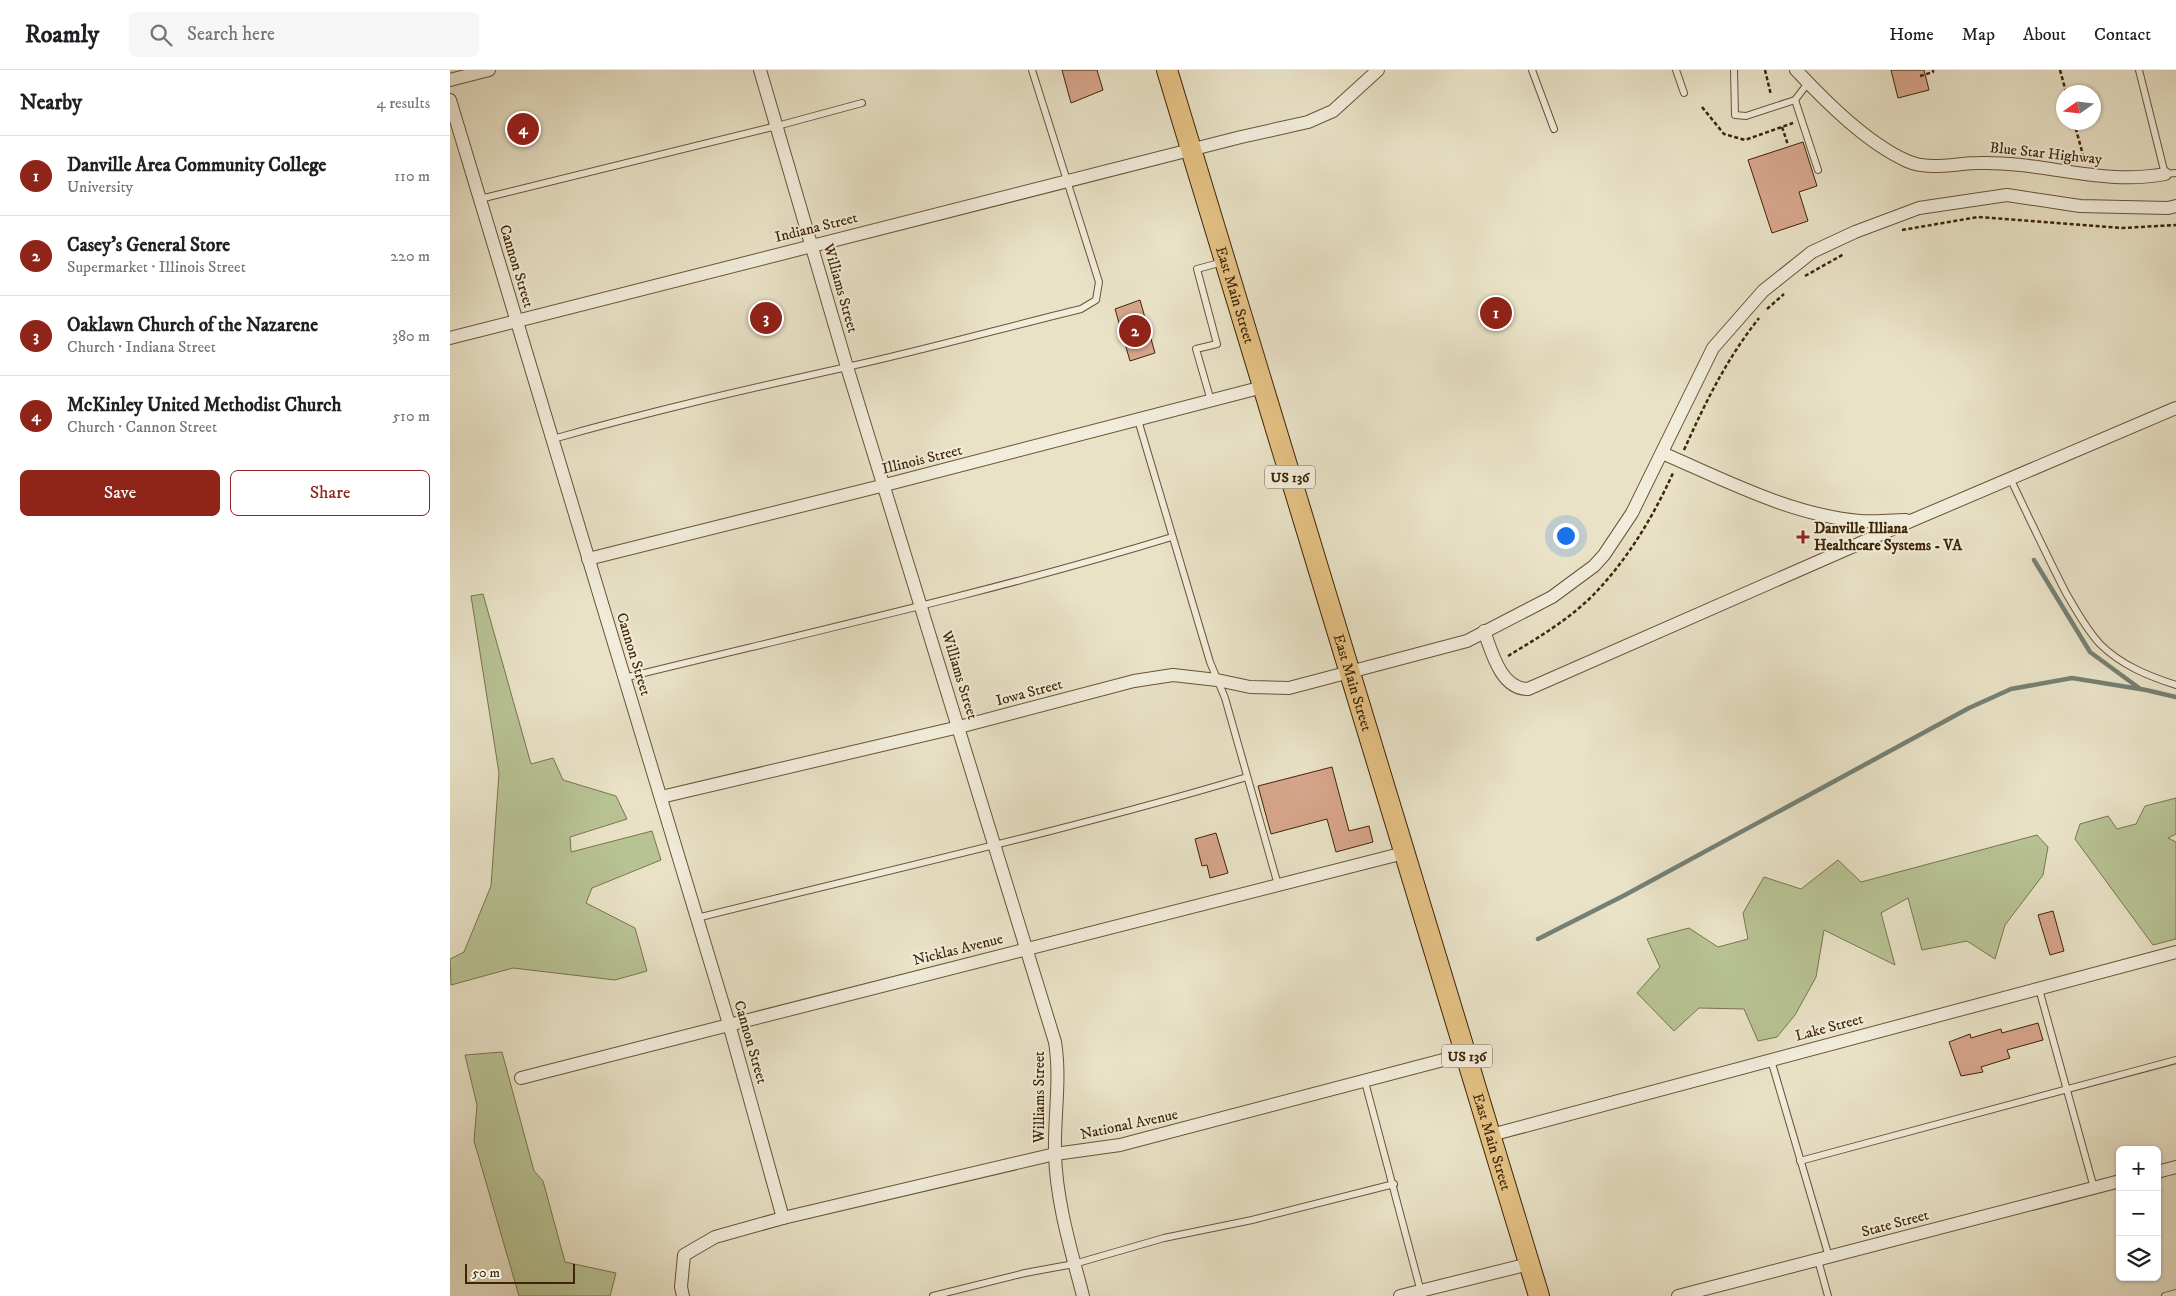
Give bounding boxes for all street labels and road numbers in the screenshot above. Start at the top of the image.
street label: Blue Star Highway [1989,138,2104,169]
street label: Indiana Street [773,208,860,247]
street label: Cannon Street [495,222,538,310]
street label: Williams Street [818,240,862,335]
street label: East Main Street [1211,244,1259,346]
street label: Illinois Street [880,440,964,479]
road number: US 136 [1265,466,1315,488]
street label: Cannon Street [612,610,655,698]
street label: Williams Street [937,628,982,722]
street label: East Main Street [1329,632,1376,734]
street label: Iowa Street [994,674,1065,710]
street label: Nicklas Avenue [911,929,1005,970]
street label: Cannon Street [730,998,772,1086]
street label: Lake Street [1793,1009,1865,1046]
road number: US 136 [1442,1044,1492,1068]
street label: Williams Street [1030,1051,1049,1144]
street label: East Main Street [1468,1091,1515,1193]
street label: National Avenue [1078,1105,1180,1144]
street label: State Street [1859,1205,1931,1242]

